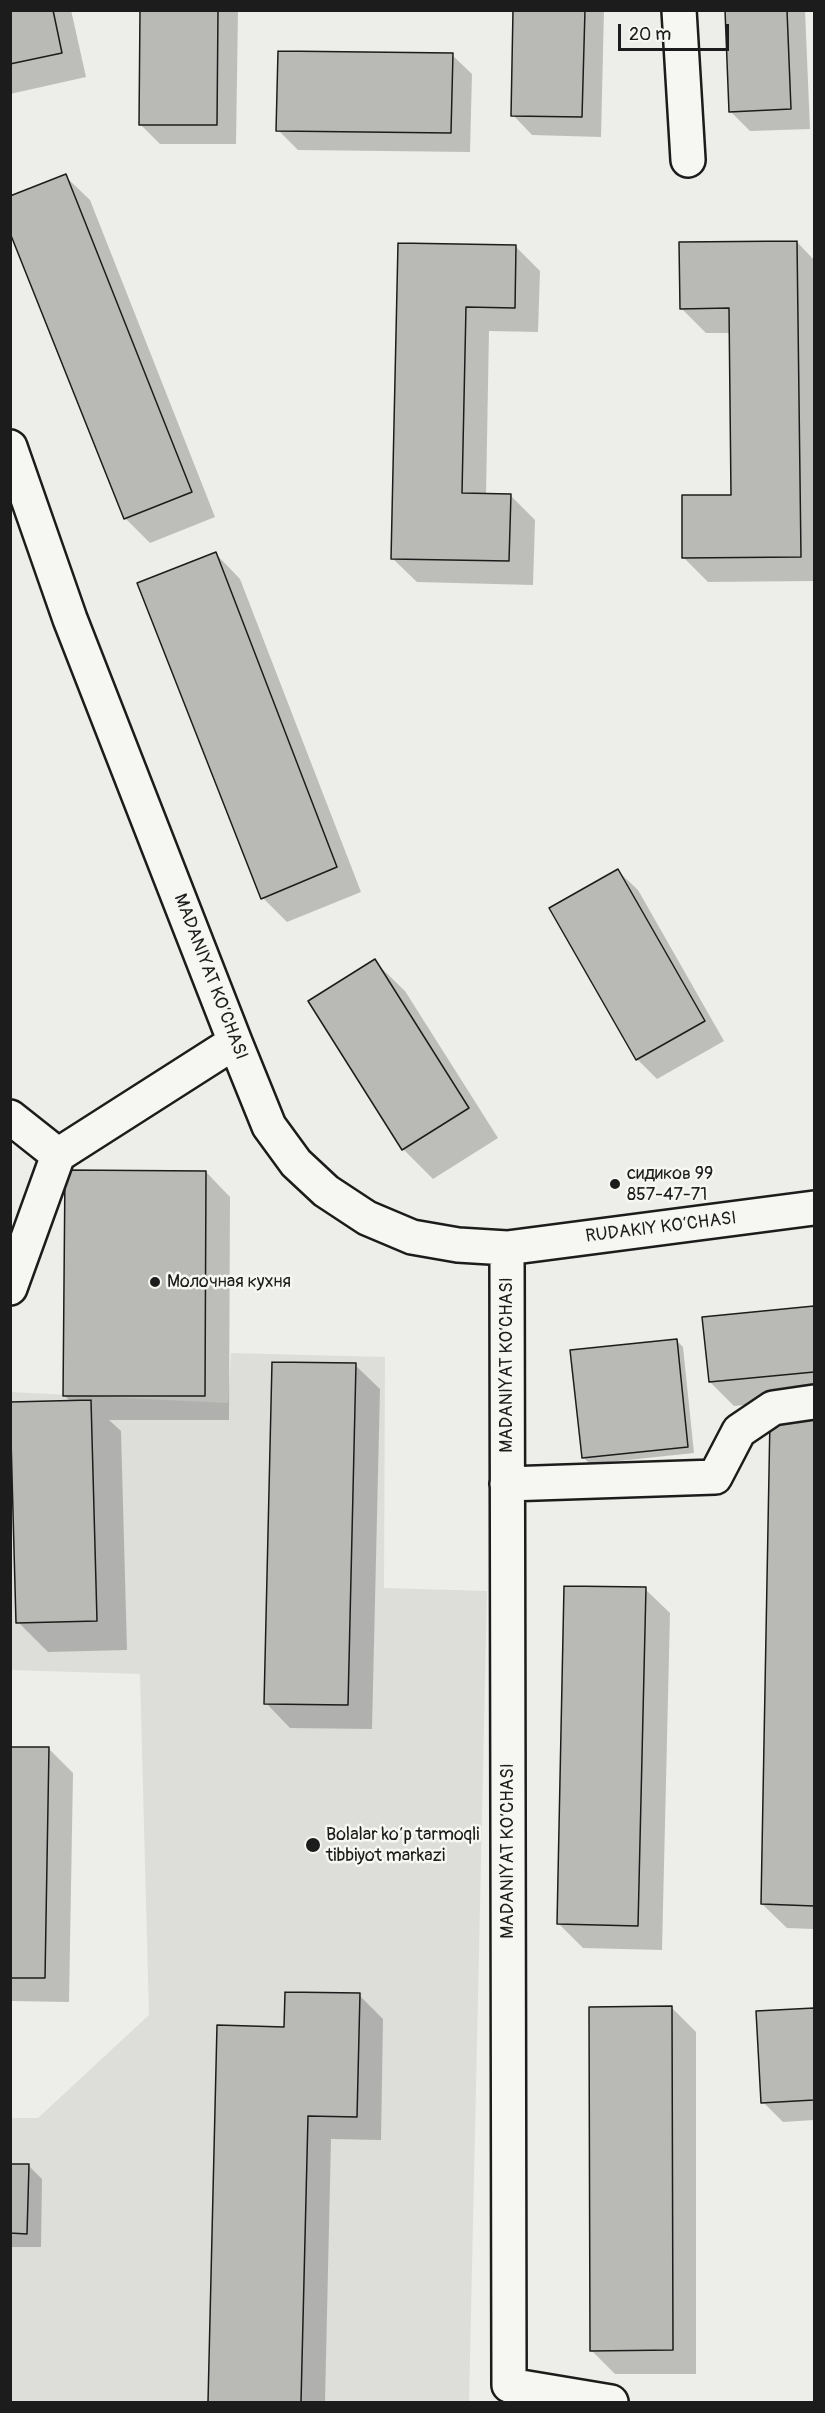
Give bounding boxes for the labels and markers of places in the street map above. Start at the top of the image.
place label: сидиков 99 857-47-71 [627,1163,713,1206]
marker: сидиков 99 857-47-71 [608,1177,622,1191]
place label: Молочная кухня [167,1271,291,1293]
marker: Молочная кухня [148,1275,162,1289]
place label: Bolalar ko‘p tarmoqli tibbiyot markazi [326,1824,479,1866]
marker: Bolalar ko‘p tarmoqli tibbiyot markazi [304,1836,322,1854]

